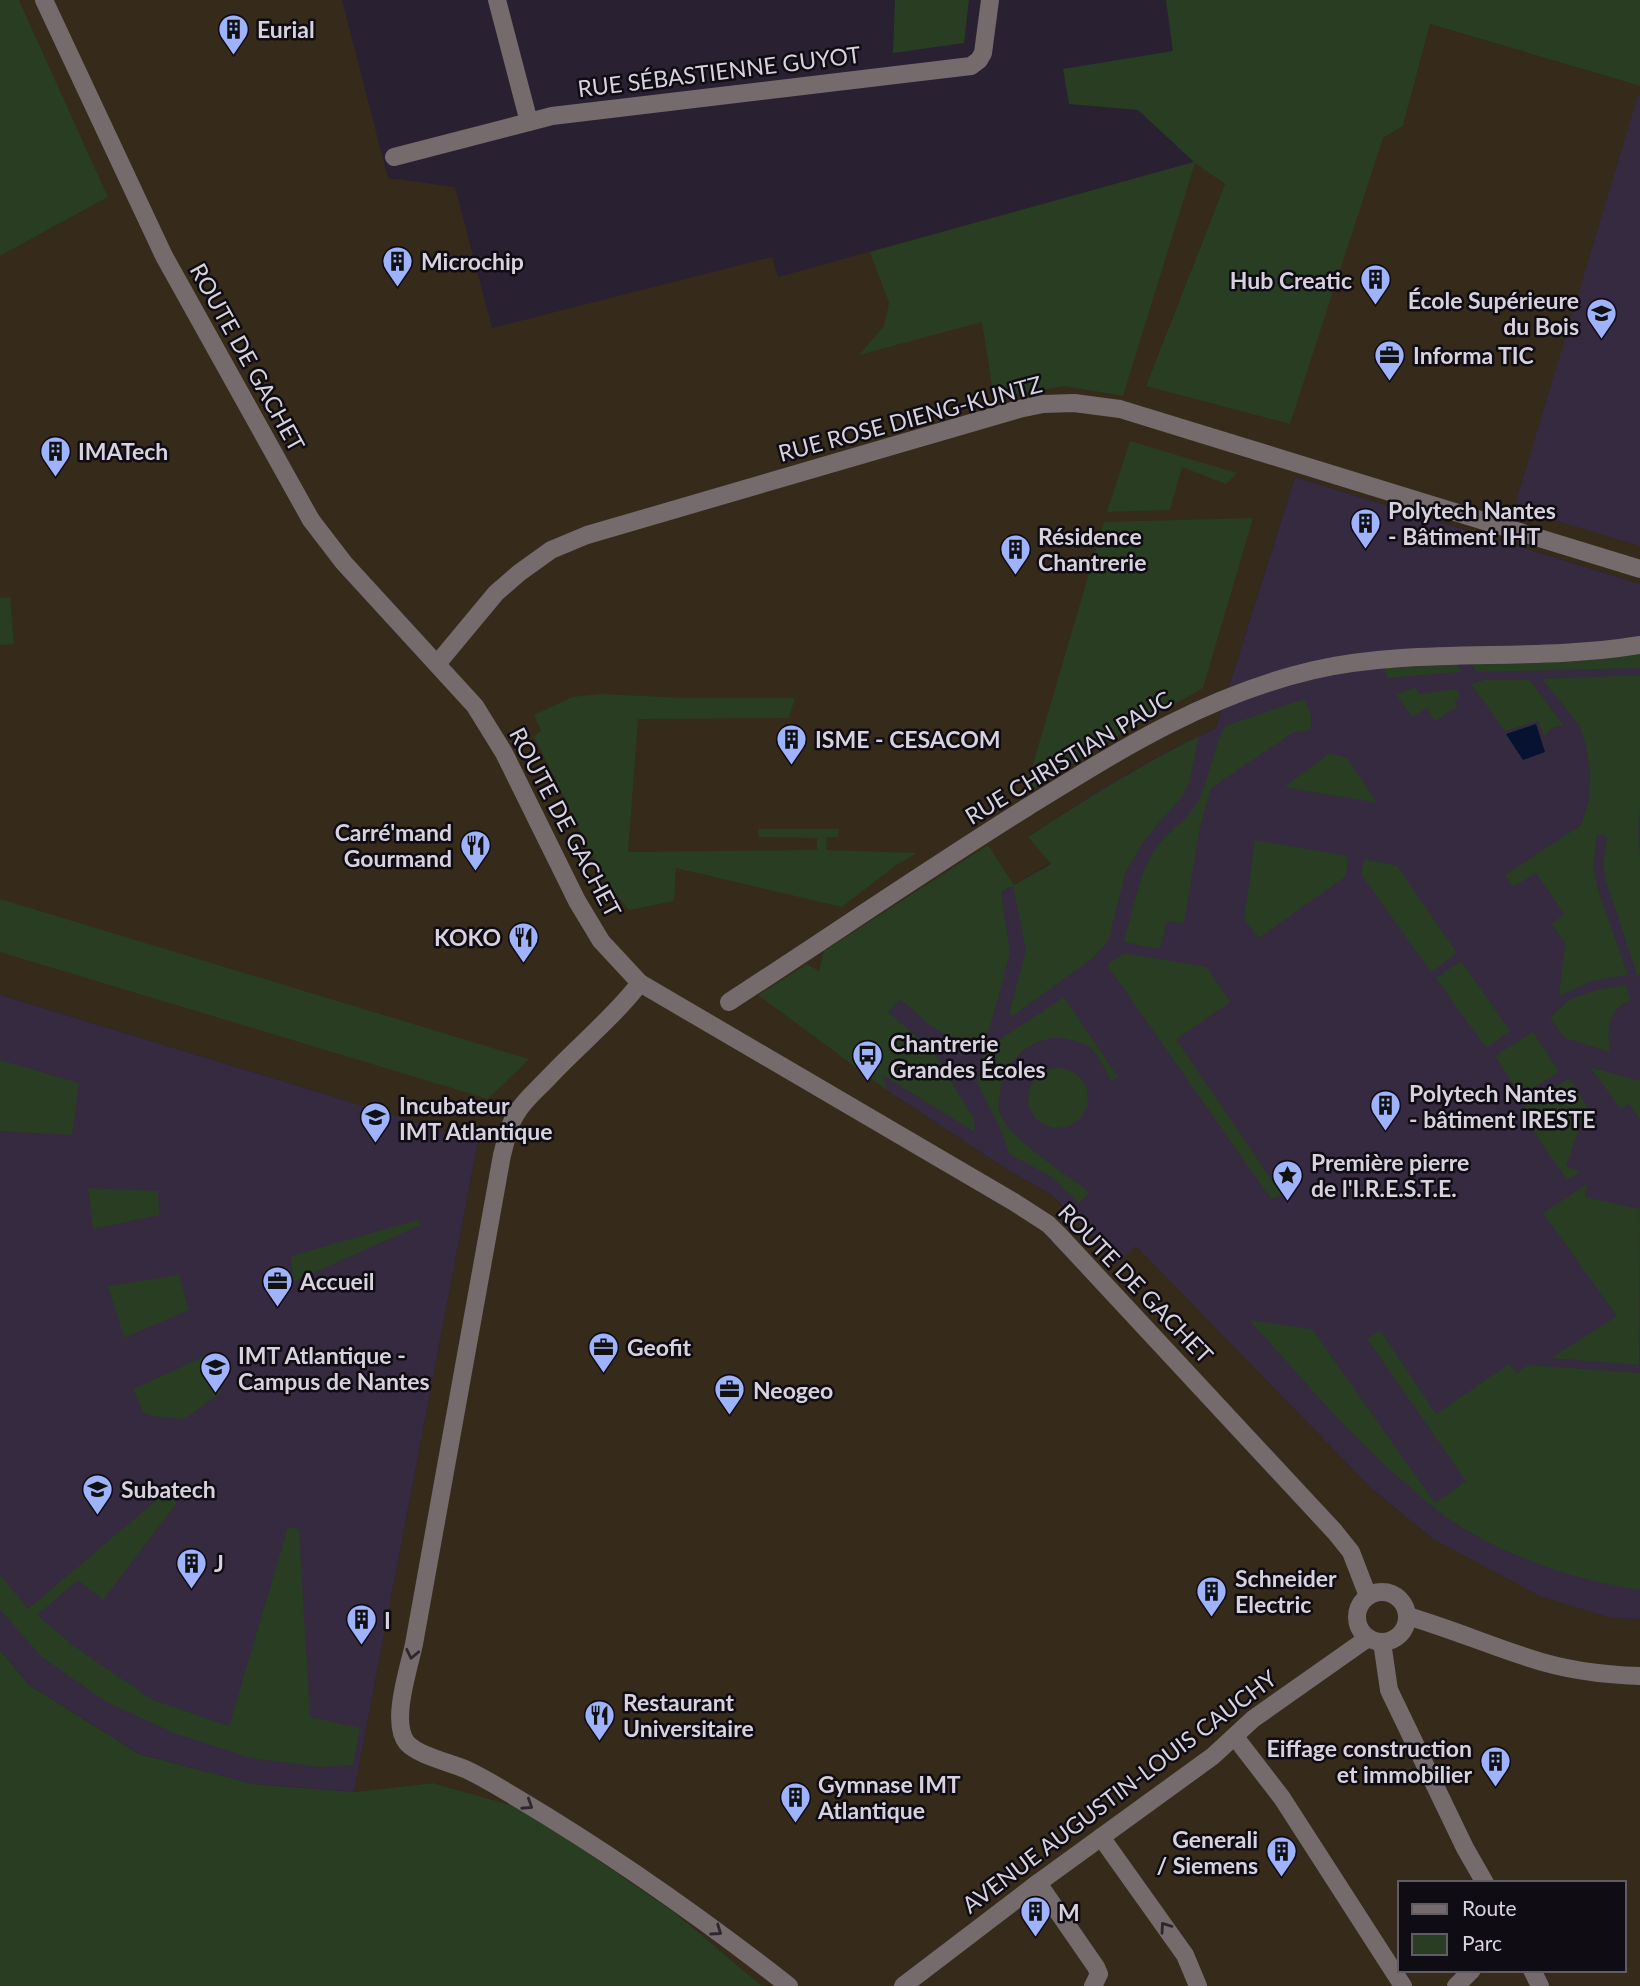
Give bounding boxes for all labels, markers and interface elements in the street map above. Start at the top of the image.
building icon: Eurial [217,12,251,56]
place label: Eurial [257,15,315,43]
street label: RUE SÉBASTIENNE GUYOT [576,40,863,102]
building icon: Microchip [381,244,415,288]
place label: Microchip [421,247,524,275]
street label: ROUTE DE GACHET [185,258,311,456]
building icon: Hub Creatic [1358,263,1392,307]
place label: Hub Creatic [1230,266,1352,294]
place label: École Supérieure du Bois [1408,286,1579,340]
school or university icon: École Supérieure du Bois [1585,296,1619,340]
office icon: Informa TIC [1373,338,1407,382]
place label: Informa TIC [1413,341,1534,369]
street label: RUE ROSE DIENG-KUNTZ [775,369,1045,467]
building icon: IMATech [38,434,72,478]
place label: IMATech [78,437,168,465]
place label: Polytech Nantes - Bâtiment IHT [1388,496,1556,550]
building icon: Polytech Nantes - Bâtiment IHT [1348,506,1382,550]
place label: Résidence Chantrerie [1038,522,1146,576]
building icon: Résidence Chantrerie [998,532,1032,576]
street label: RUE CHRISTIAN PAUC [960,684,1176,830]
street label: ROUTE DE GACHET [504,722,628,922]
building icon: ISME - CESACOM [775,722,809,766]
place label: ISME - CESACOM [815,725,1001,753]
place label: Carré'mand Gourmand [335,818,452,872]
restaurant icon: Carré'mand Gourmand [458,828,492,872]
restaurant icon: KOKO [507,920,541,964]
place label: KOKO [434,923,501,951]
place label: Chantrerie Grandes Écoles [890,1029,1046,1083]
bus stop icon: Chantrerie Grandes Écoles [850,1039,884,1083]
place label: Polytech Nantes - bâtiment IRESTE [1409,1079,1596,1133]
building icon: Polytech Nantes - bâtiment IRESTE [1369,1089,1403,1133]
place label: Incubateur IMT Atlantique [399,1091,553,1145]
school or university icon: Incubateur IMT Atlantique [359,1101,393,1145]
place label: Première pierre de l'I.R.E.S.T.E. [1311,1148,1469,1202]
place icon: Première pierre de l'I.R.E.S.T.E. [1271,1158,1305,1202]
street label: ROUTE DE GACHET [1053,1198,1220,1369]
office icon: Accueil [260,1264,294,1308]
place label: Accueil [299,1267,374,1295]
office icon: Geofit [587,1330,621,1374]
place label: Geofit [627,1333,692,1361]
place label: IMT Atlantique - Campus de Nantes [238,1341,430,1395]
school or university icon: IMT Atlantique - Campus de Nantes [198,1351,232,1395]
office icon: Neogeo [713,1373,747,1417]
place label: Neogeo [753,1376,833,1404]
school or university icon: Subatech [81,1472,115,1516]
place label: Subatech [121,1475,216,1503]
building icon: J [174,1546,208,1590]
place label: J [214,1549,224,1577]
place label: Schneider Electric [1235,1564,1337,1618]
building icon: Schneider Electric [1195,1574,1229,1618]
building icon: I [344,1603,378,1647]
place label: I [384,1606,391,1634]
one-way arrow [406,1648,421,1660]
street label: AVENUE AUGUSTIN-LOUIS CAUCHY [956,1663,1282,1918]
place label: Restaurant Universitaire [623,1688,754,1742]
restaurant icon: Restaurant Universitaire [583,1698,617,1742]
place label: Eiffage construction et immobilier [1266,1734,1472,1788]
building icon: Eiffage construction et immobilier [1478,1744,1512,1788]
place label: Gymnase IMT Atlantique [817,1770,961,1824]
building icon: Gymnase IMT Atlantique [778,1780,812,1824]
one-way arrow [520,1796,533,1809]
place label: Generali / Siemens [1156,1825,1258,1879]
building icon: Generali / Siemens [1264,1835,1298,1879]
legend [1398,1881,1626,1972]
building icon: M [1018,1895,1052,1939]
text: Route [1462,1895,1517,1920]
place label: M [1058,1898,1080,1926]
one-way arrow [1161,1922,1173,1935]
one-way arrow [709,1923,722,1935]
text: Parc [1462,1930,1502,1955]

